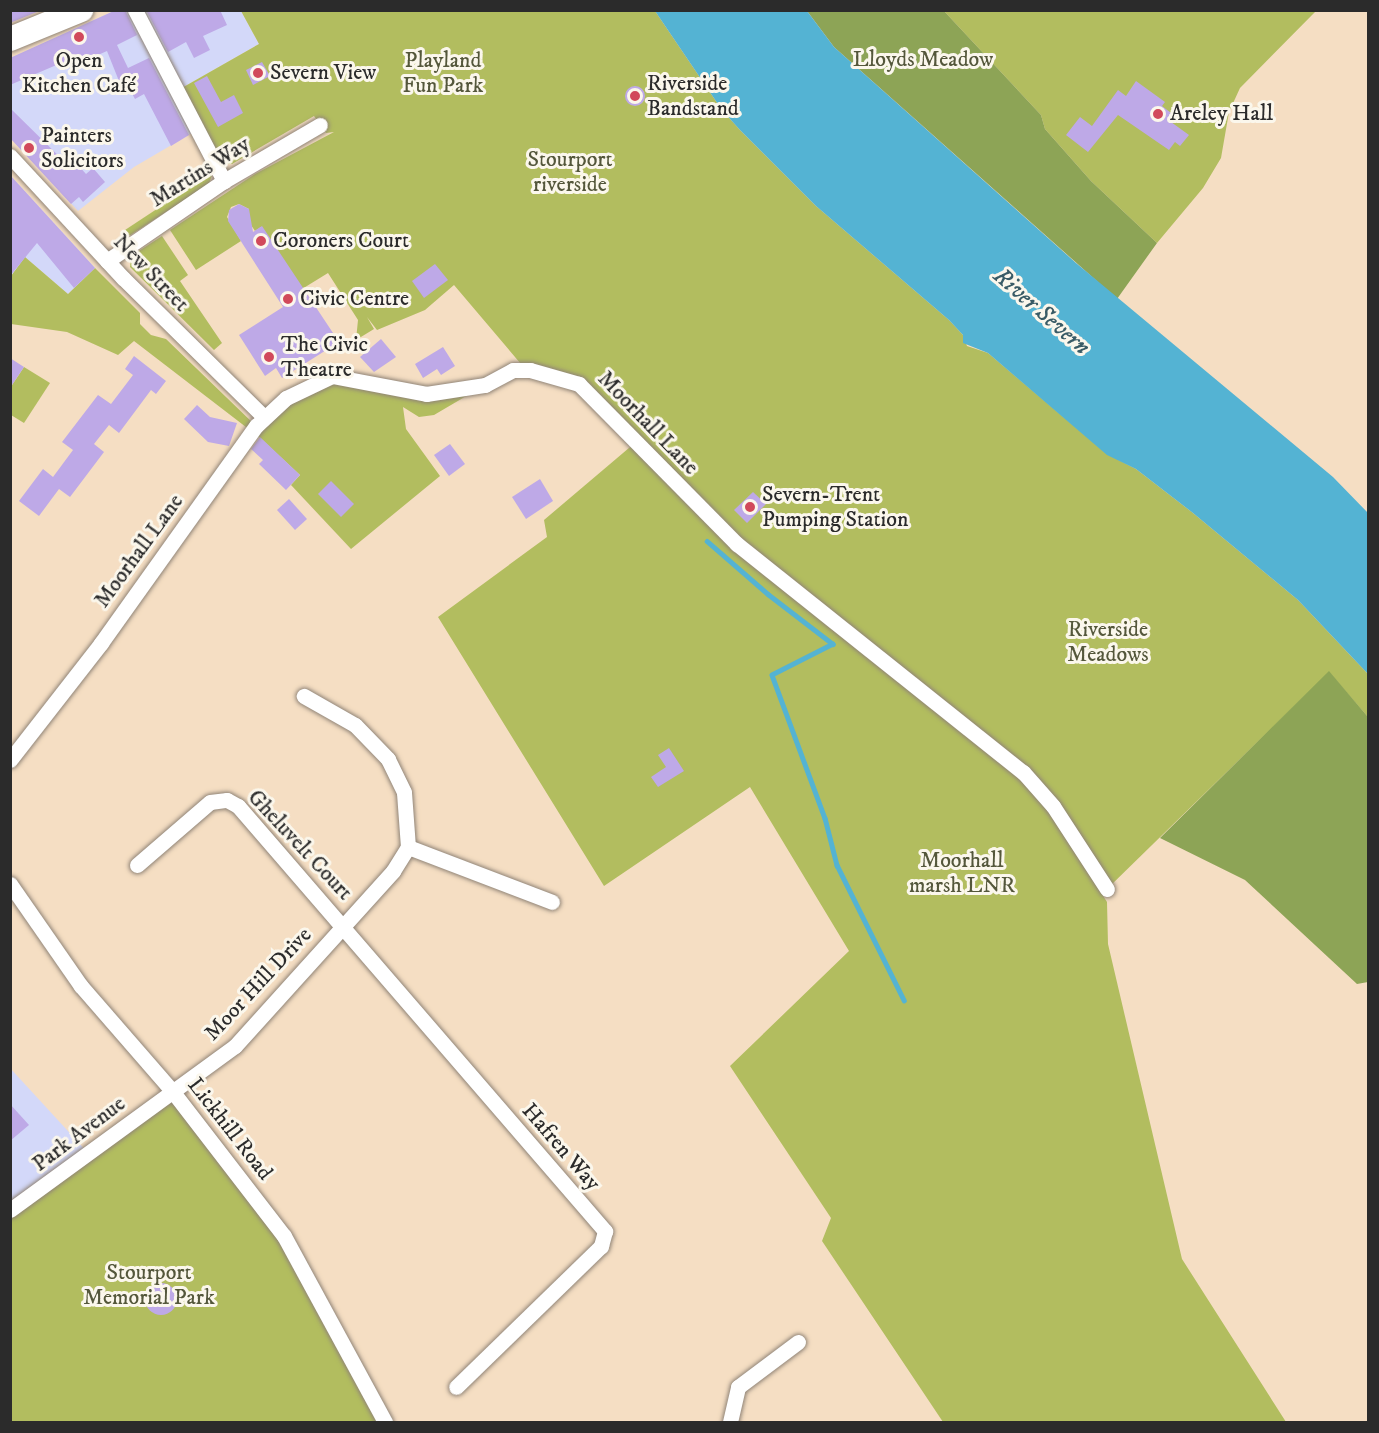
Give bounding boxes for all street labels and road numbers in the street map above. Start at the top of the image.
street label: Martins Way [145,131,255,213]
street label: New Street [108,229,194,317]
street label: Moorhall Lane [592,366,704,480]
street label: Moorhall Lane [89,489,189,613]
street label: Gheluvelt Court [242,784,358,906]
street label: Moor Hill Drive [199,922,317,1046]
street label: Lickhill Road [182,1073,278,1185]
street label: Park Avenue [27,1091,131,1177]
street label: Hafren Way [516,1098,606,1196]

